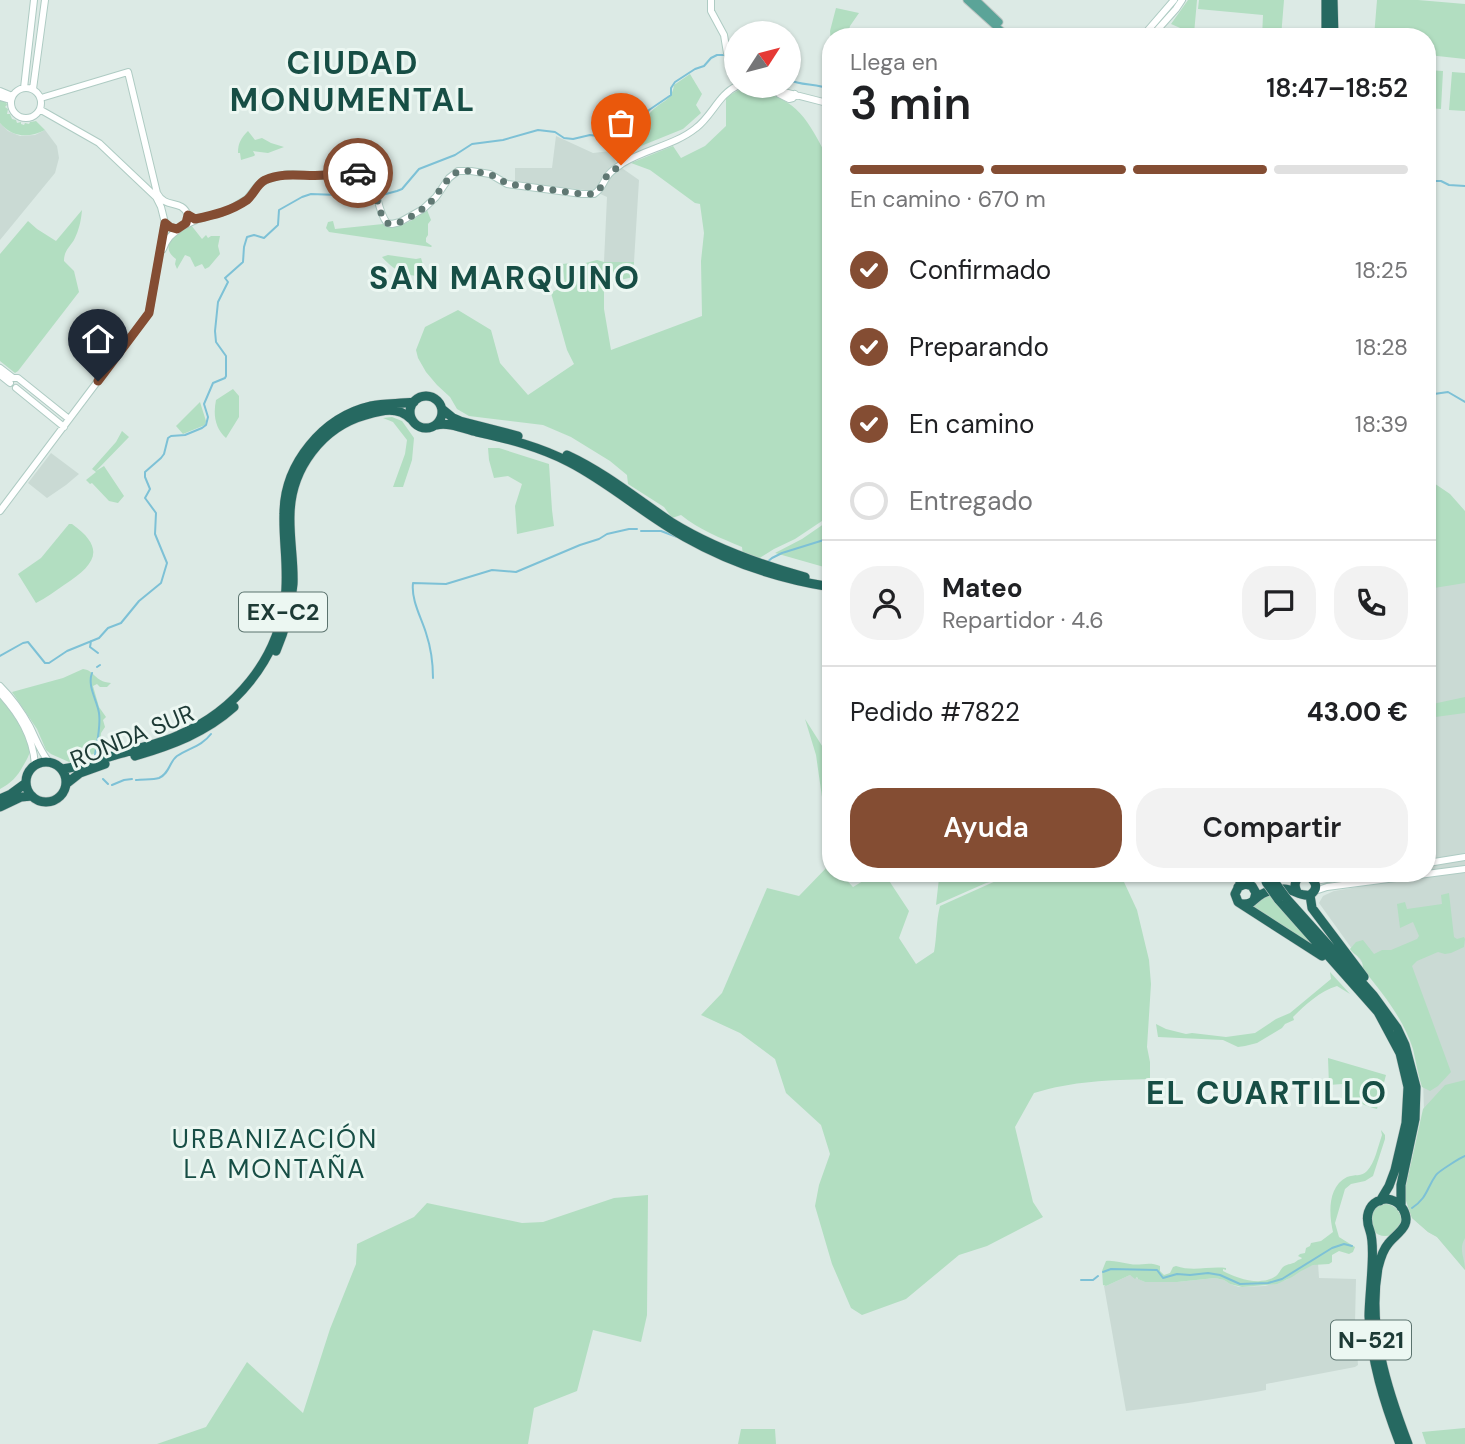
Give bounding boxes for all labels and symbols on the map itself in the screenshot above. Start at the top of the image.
north arrow [724,21,802,98]
district label: CIUDAD MONUMENTAL [230,42,476,121]
pin [591,93,651,165]
courier [323,138,393,208]
district label: SAN MARQUINO [369,257,641,299]
pin [68,309,128,381]
road number: EX-C2 [239,592,327,632]
street label: RONDA SUR [65,697,199,775]
district label: EL CUARTILLO [1146,1072,1388,1114]
district label: URBANIZACIÓN LA MONTAÑA [172,1122,378,1186]
road number: N-521 [1331,1320,1411,1359]

